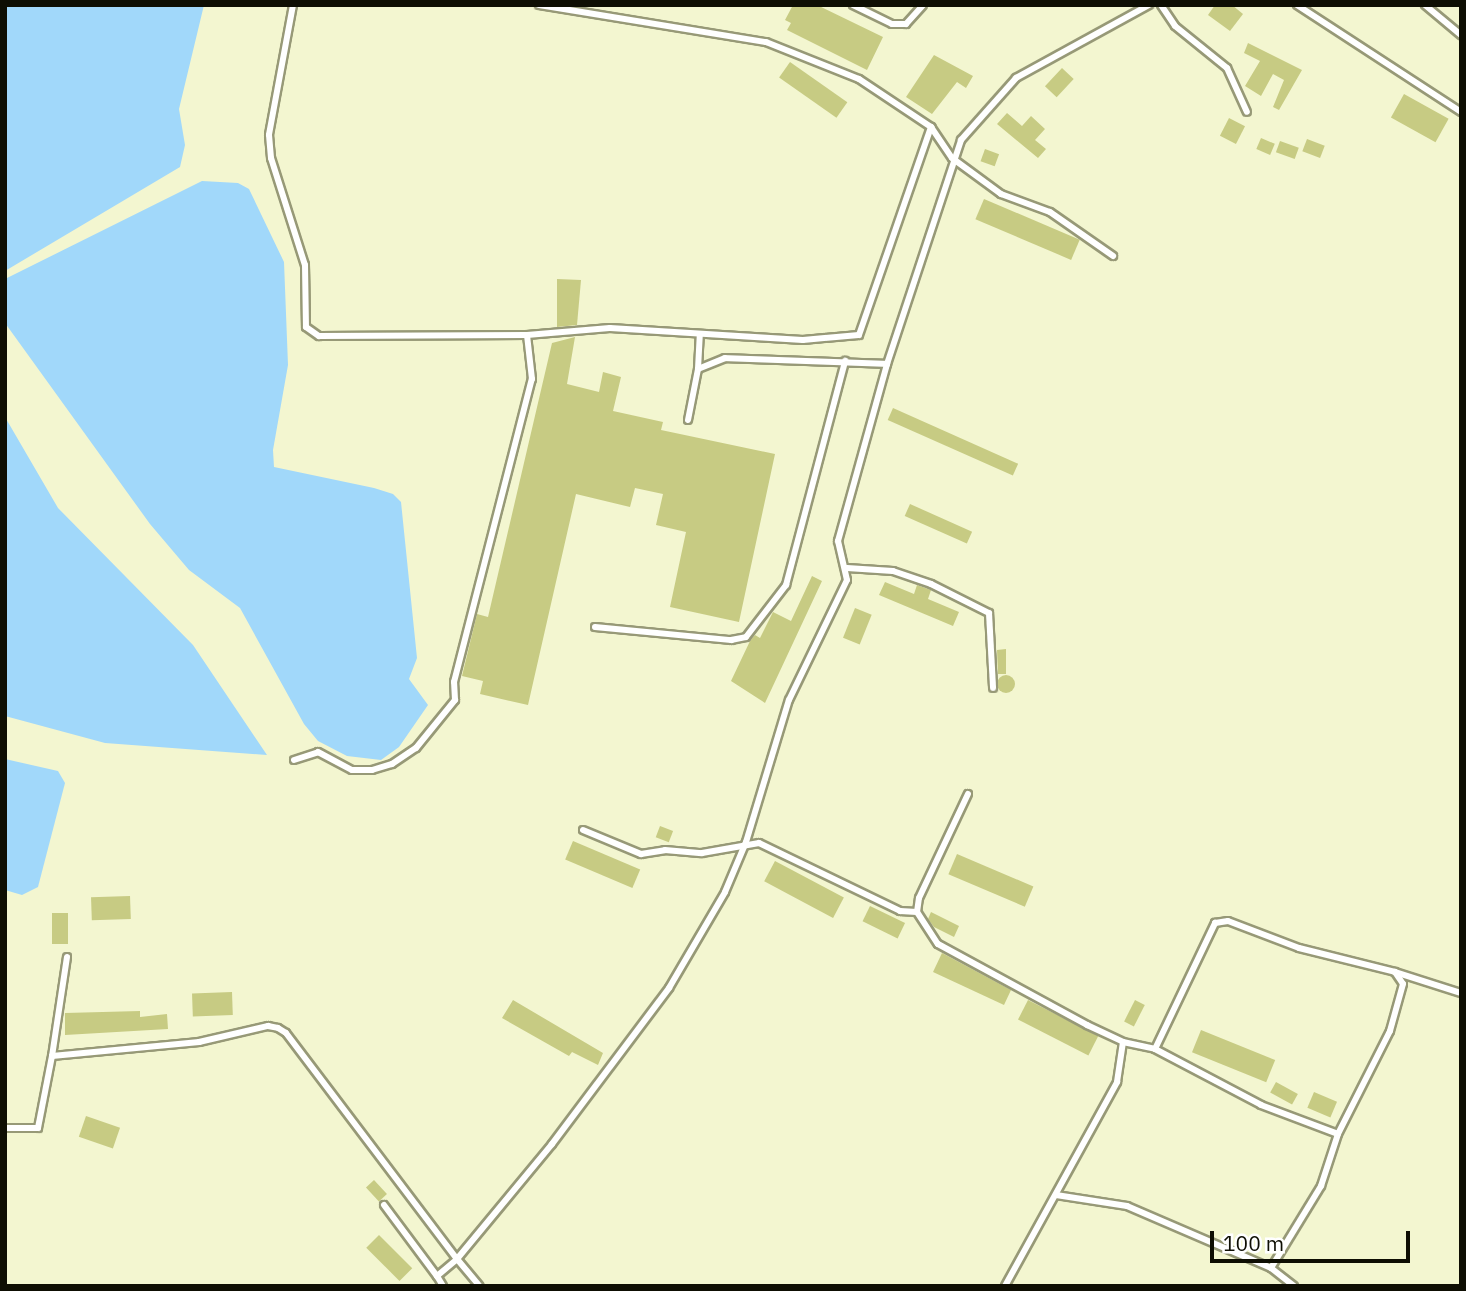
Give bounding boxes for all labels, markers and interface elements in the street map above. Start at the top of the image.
scale bar [1214,1218,1414,1262]
text: 100 m [1223,1229,1284,1257]

